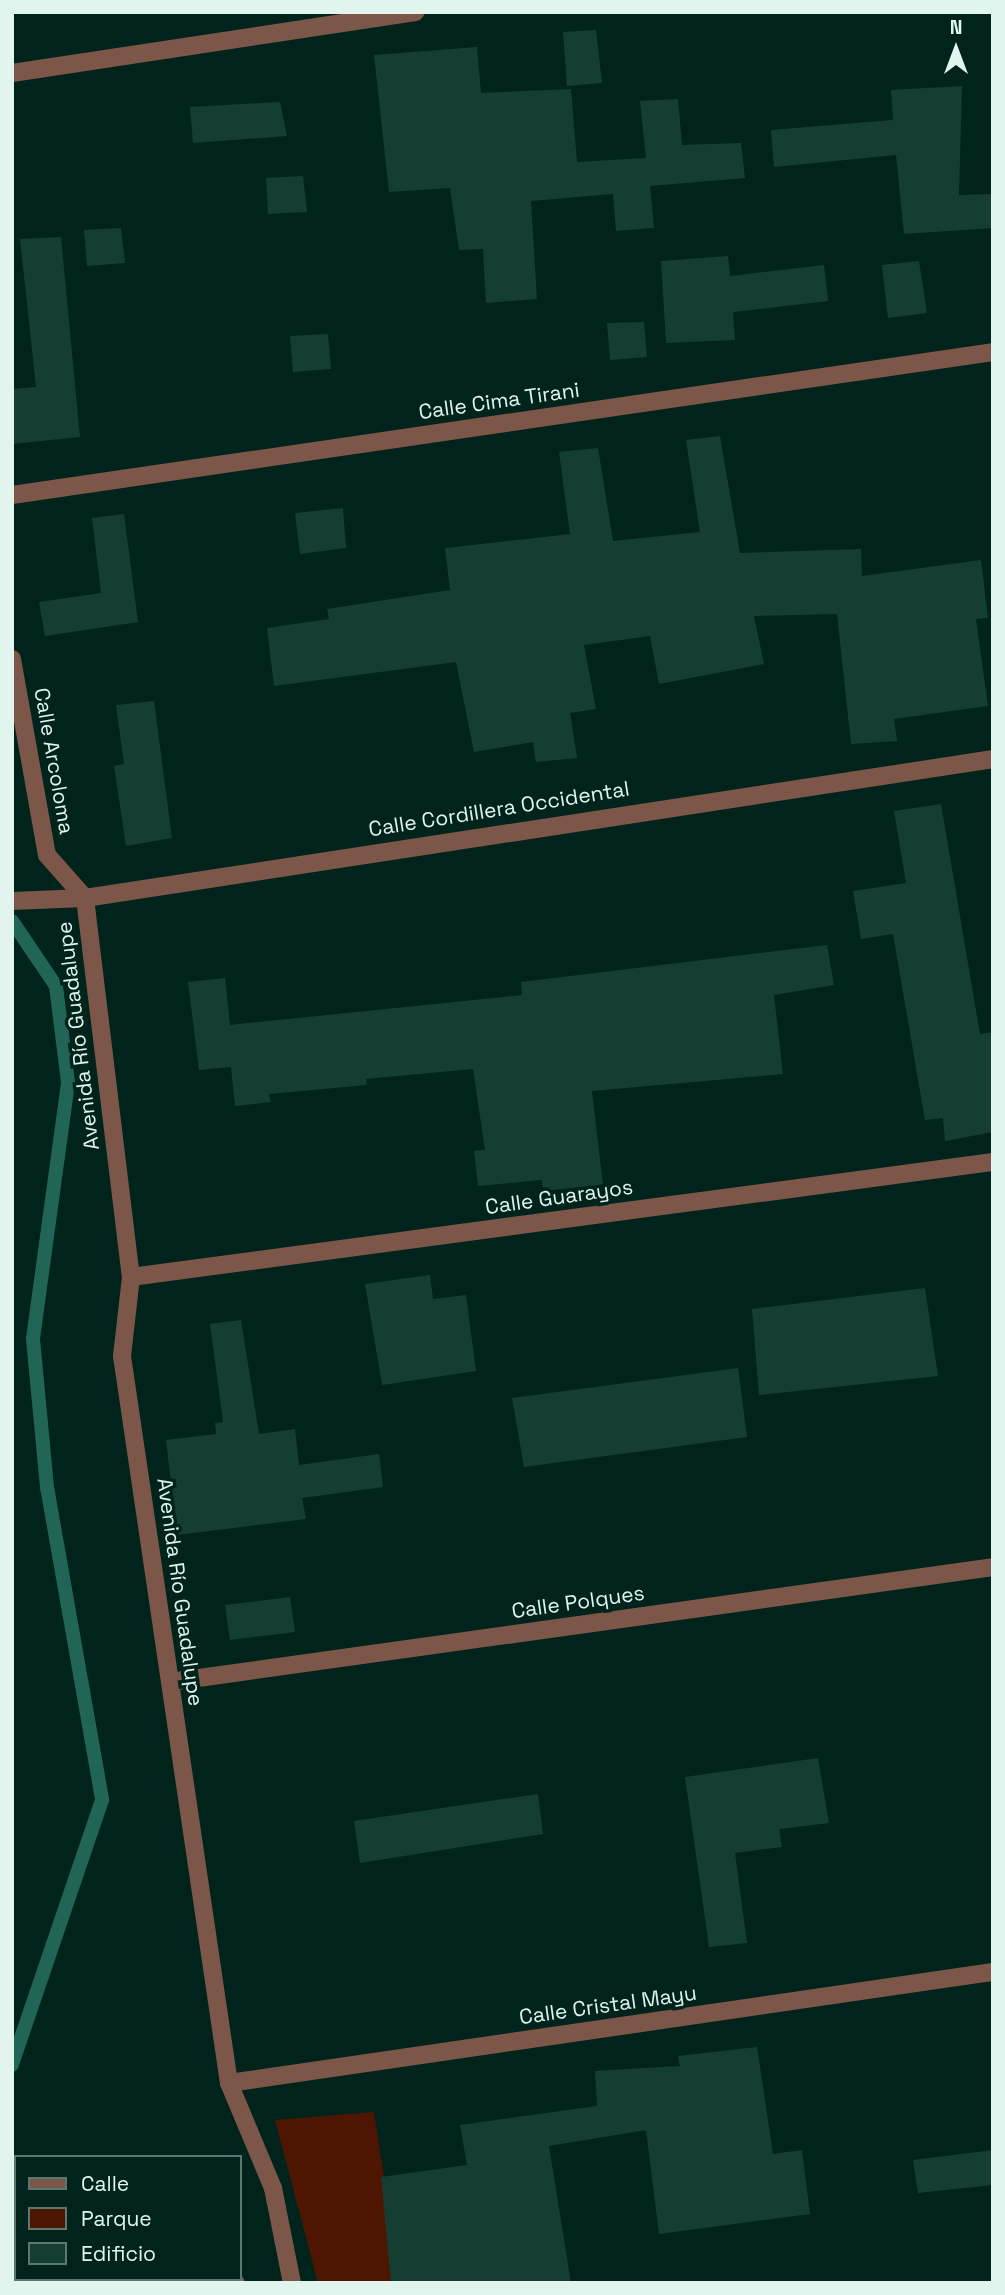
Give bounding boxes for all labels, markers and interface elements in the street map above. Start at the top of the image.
north arrow [921,14,991,84]
text: N [950,15,962,40]
street label: Calle Cima Tirani [417,377,581,425]
street label: Calle Arcoloma [29,686,79,836]
street label: Calle Cordillera Occidental [367,776,631,842]
street label: Avenida Río Guadalupe [51,920,105,1152]
street label: Calle Guarayos [484,1174,634,1220]
street label: Avenida Río Guadalupe [152,1476,208,1708]
street label: Calle Polques [510,1580,646,1624]
street label: Calle Cristal Mayu [518,1980,698,2030]
legend [14,2155,242,2281]
text: Calle [81,2170,129,2197]
text: Parque [81,2205,152,2232]
text: Edificio [81,2240,156,2267]

